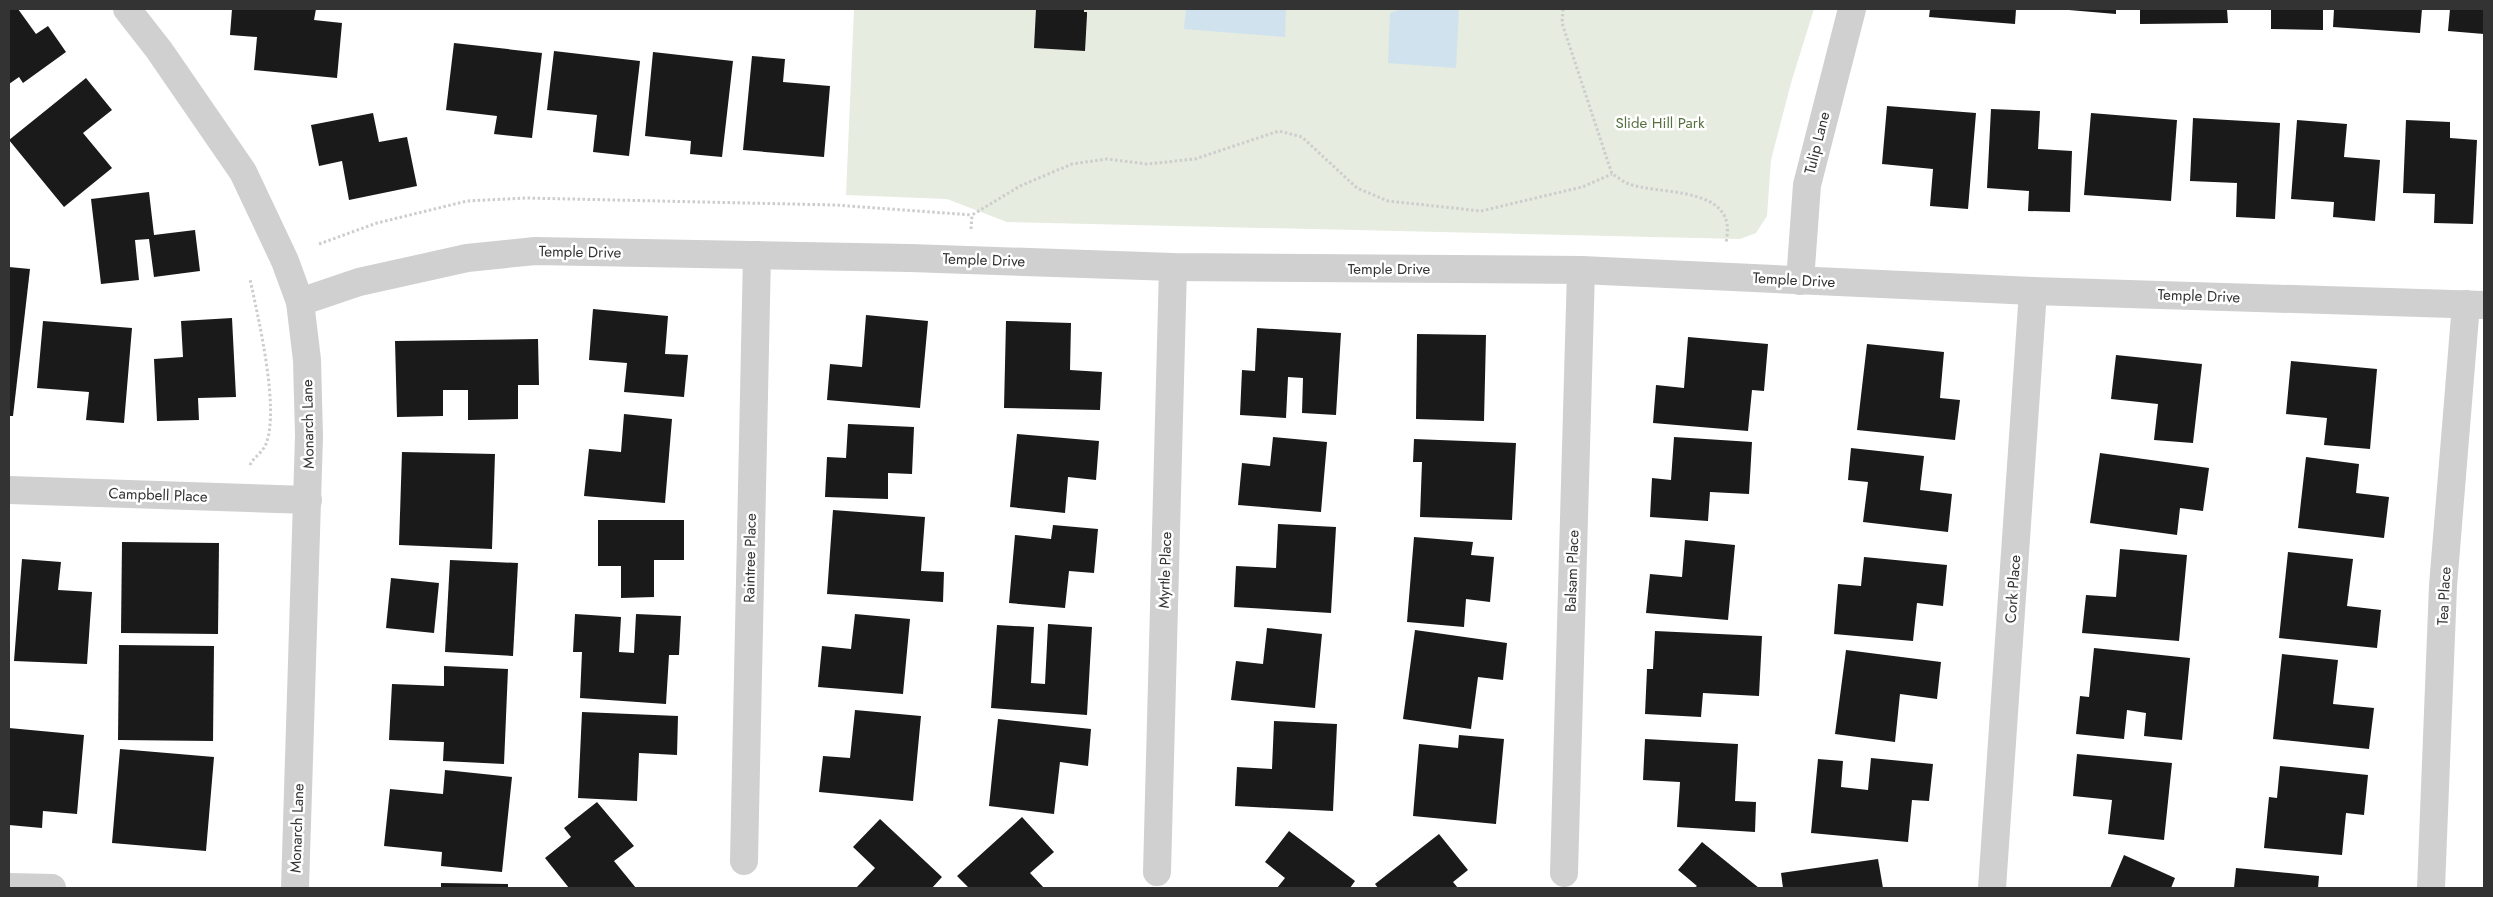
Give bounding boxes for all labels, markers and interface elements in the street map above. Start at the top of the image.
street label: Tulip Lane [1799,109,1835,177]
park label: Slide Hill Park [1615,112,1705,134]
street label: Temple Drive [539,240,622,264]
street label: Temple Drive [942,248,1026,272]
street label: Temple Drive [1348,258,1431,280]
street label: Temple Drive [1752,267,1836,293]
street label: Temple Drive [2157,284,2241,308]
street label: Monarch Lane [296,379,320,469]
street label: Campbell Place [108,482,208,508]
street label: Raintree Place [738,513,762,603]
street label: Balsam Place [1560,529,1584,612]
street label: Myrtle Place [1153,531,1177,609]
street label: Cork Place [2000,554,2026,624]
street label: Tea Place [2431,566,2457,626]
street label: Monarch Lane [284,783,310,873]

